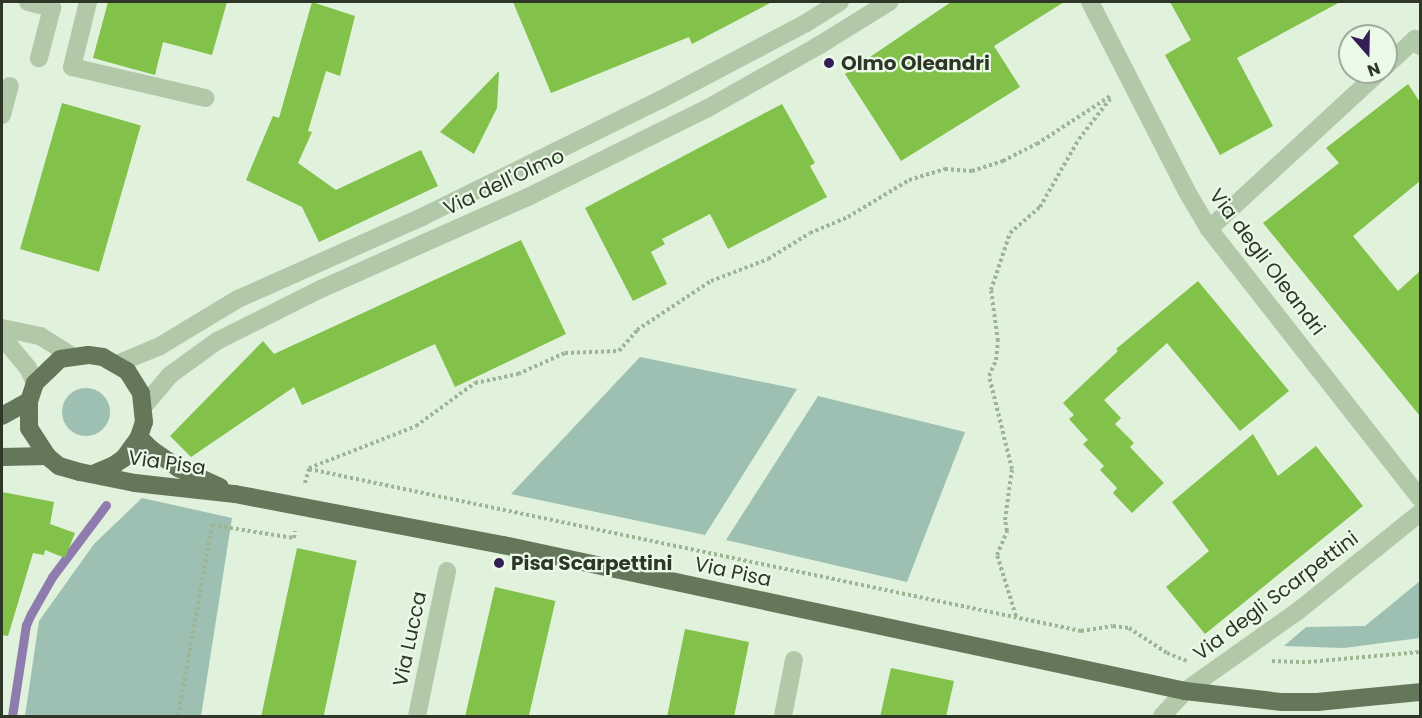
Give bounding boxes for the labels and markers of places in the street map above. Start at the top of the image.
place label: Olmo Oleandri [841,51,990,75]
marker: Olmo Oleandri [822,56,836,70]
place label: Pisa Scarpettini [511,551,672,575]
marker: Pisa Scarpettini [492,556,506,570]

